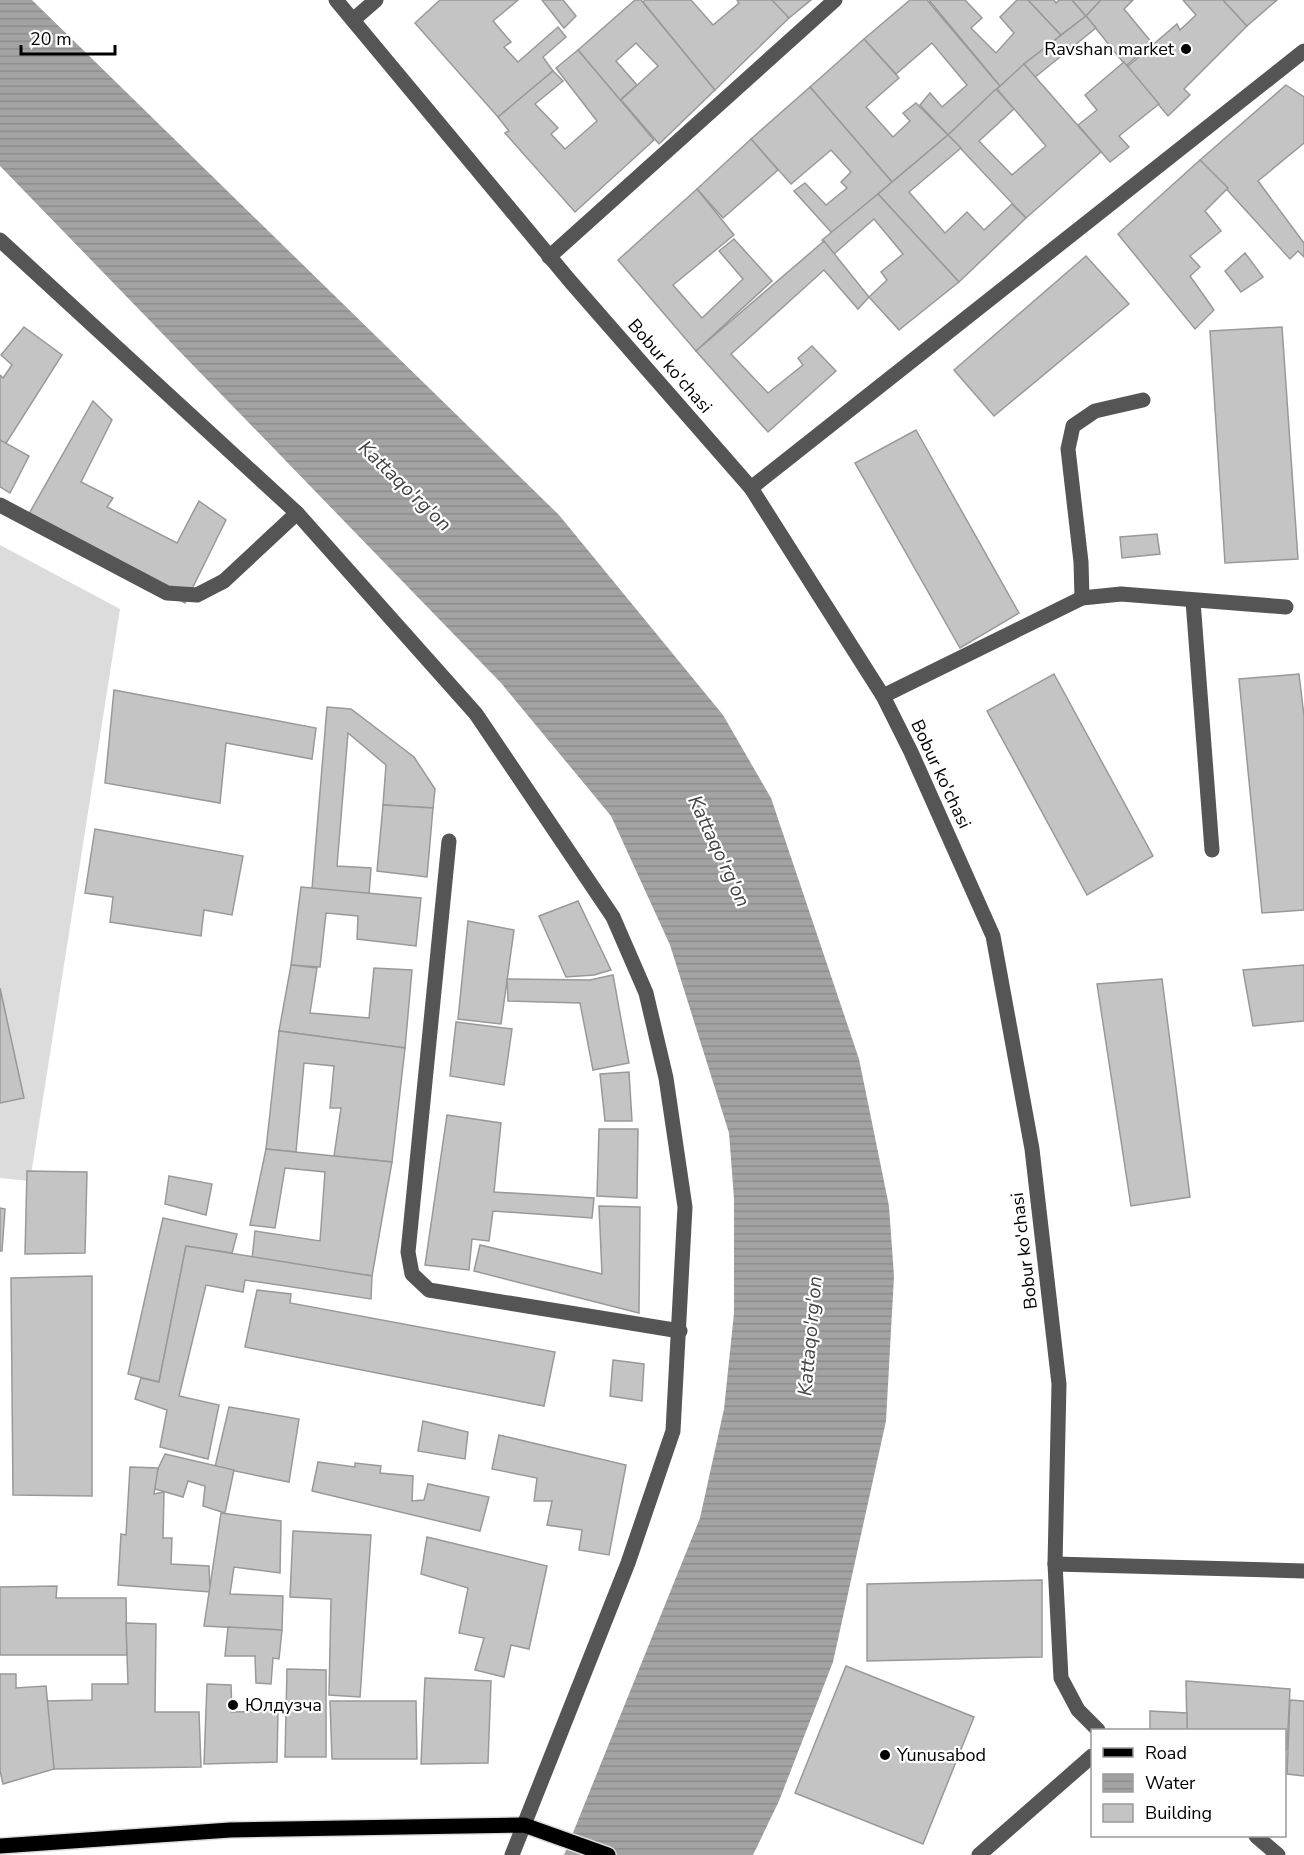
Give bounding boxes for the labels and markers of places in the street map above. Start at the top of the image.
place label: Ravshan market [1044,37,1175,61]
marker: Ravshan market [1179,42,1193,56]
place label: Юлдузча [245,1693,322,1717]
marker: Юлдузча [226,1698,240,1712]
place label: Yunusabod [896,1743,986,1767]
marker: Yunusabod [878,1748,892,1762]

